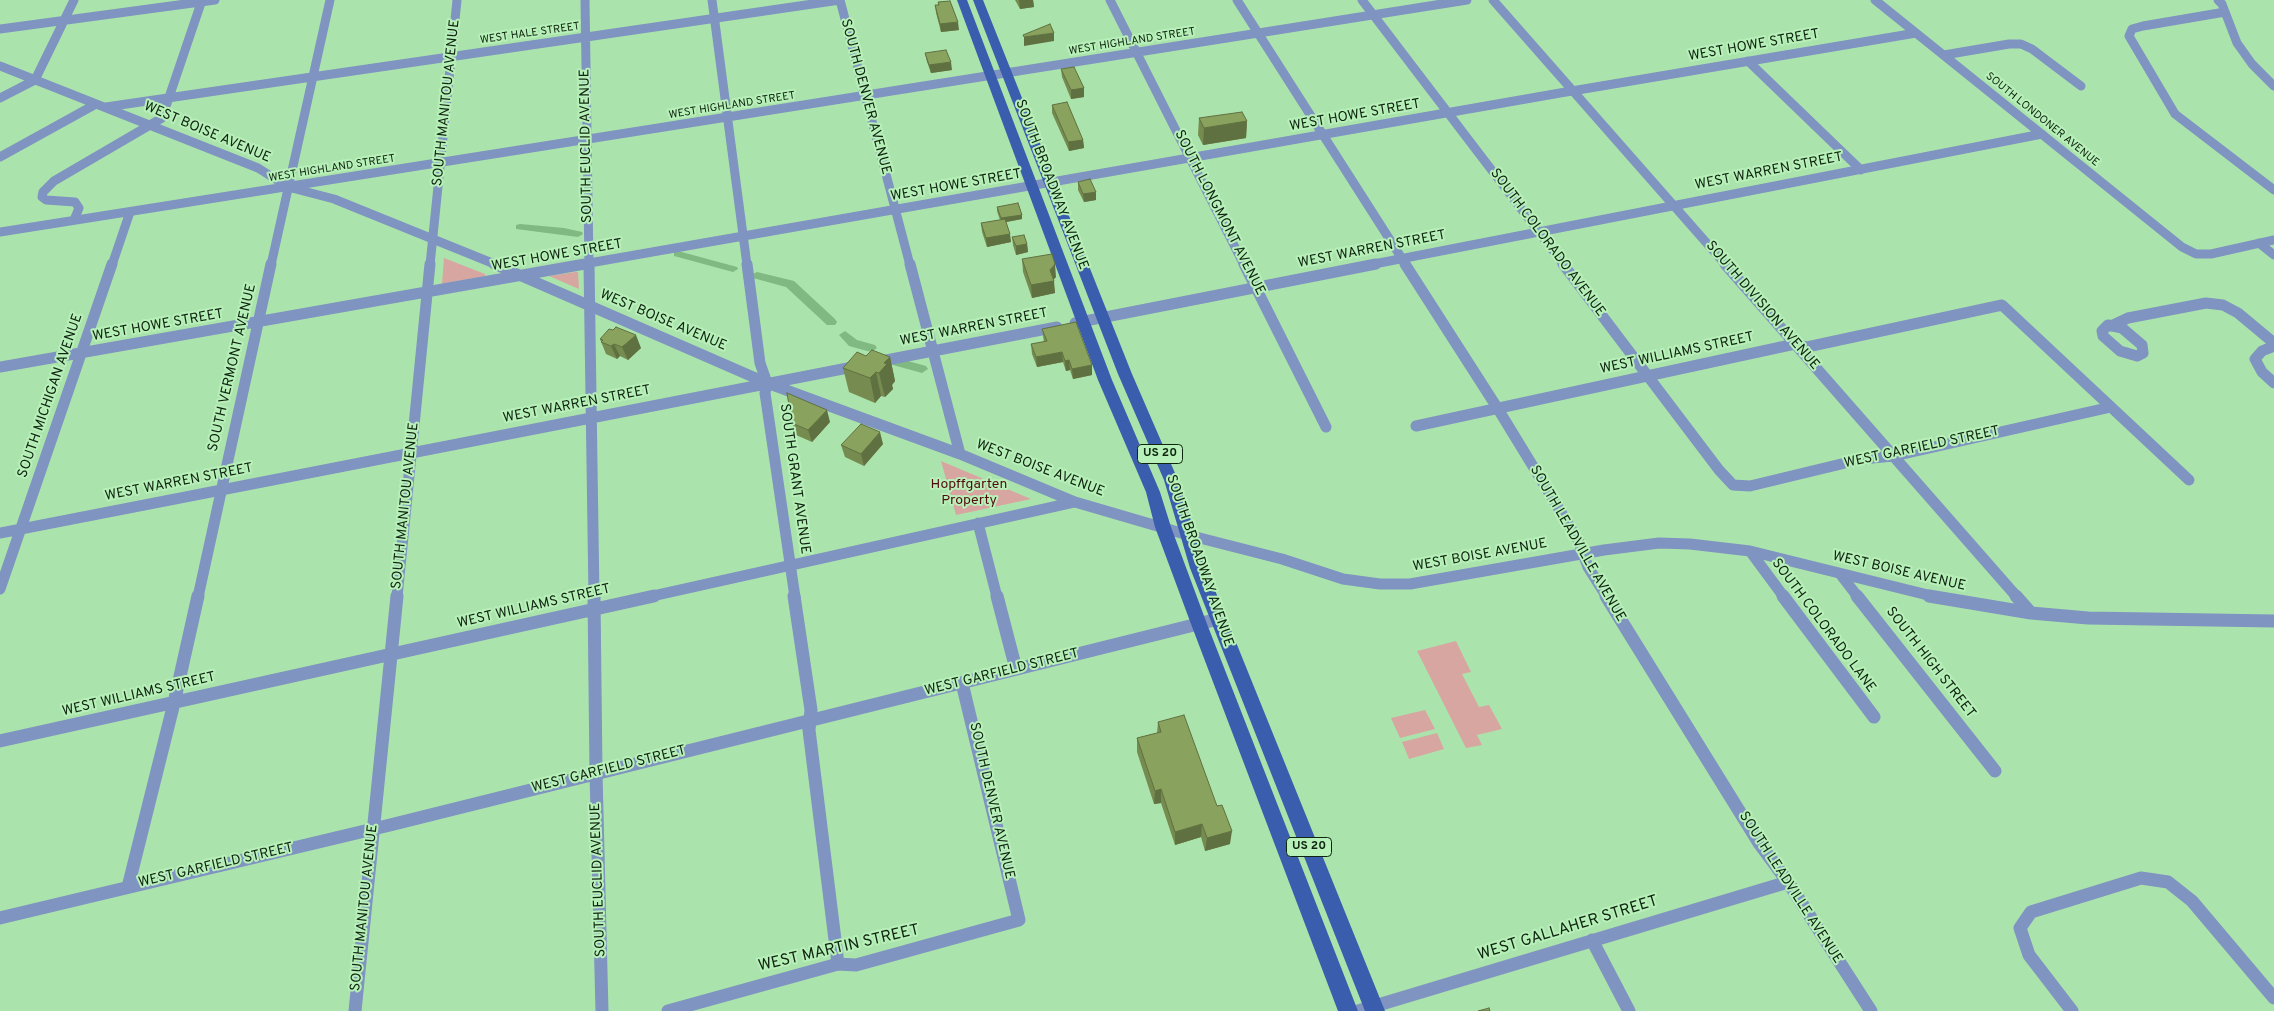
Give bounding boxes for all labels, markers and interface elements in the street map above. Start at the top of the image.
street label: SOUTH DENVER AVENUE [836,17,894,177]
street label: SOUTH MANITOU AVENUE [430,19,464,187]
street label: WEST HALE STREET [479,20,581,48]
street label: WEST HIGHLAND STREET [1068,25,1196,59]
street label: WEST HOWE STREET [1687,26,1821,66]
street label: SOUTH EUCLID AVENUE [577,69,597,223]
street label: SOUTH LONDONER AVENUE [1983,70,2101,170]
street label: WEST HIGHLAND STREET [668,89,796,123]
street label: WEST HOWE STREET [1288,96,1422,136]
street label: SOUTH BROADWAY AVENUE [1011,98,1091,272]
street label: WEST BOISE AVENUE [141,99,273,167]
street label: SOUTH LONGMONT AVENUE [1170,128,1268,298]
street label: WEST WARREN STREET [1694,149,1844,195]
street label: WEST HIGHLAND STREET [268,152,396,186]
street label: WEST HOWE STREET [889,166,1023,206]
street label: SOUTH COLORADO AVENUE [1486,166,1608,320]
street label: WEST WARREN STREET [1297,227,1447,273]
street label: WEST HOWE STREET [490,236,624,276]
street label: SOUTH DIVISION AVENUE [1702,238,1822,374]
street label: SOUTH VERMONT AVENUE [205,282,261,454]
street label: WEST BOISE AVENUE [597,287,729,355]
street label: WEST WARREN STREET [899,305,1049,351]
street label: WEST HOWE STREET [91,306,225,346]
street label: SOUTH MICHIGAN AVENUE [15,312,87,480]
street label: WEST WILLIAMS STREET [1599,329,1755,379]
street label: WEST WARREN STREET [502,382,652,428]
street label: SOUTH GRANT AVENUE [775,403,813,555]
street label: SOUTH MANITOU AVENUE [389,422,423,590]
street label: WEST GARFIELD STREET [1843,423,2001,473]
street label: WEST BOISE AVENUE [973,437,1107,501]
road number: US 20 [1138,444,1182,464]
street label: WEST WARREN STREET [104,460,254,506]
street label: SOUTH LEADVILLE AVENUE [1525,463,1629,625]
street label: SOUTH BROADWAY AVENUE [1162,473,1236,649]
park label: Hopffgarten Property [931,477,1007,510]
street label: WEST BOISE AVENUE [1412,536,1548,576]
street label: WEST BOISE AVENUE [1831,549,1967,595]
street label: SOUTH COLORADO LANE [1767,556,1879,696]
street label: WEST WILLIAMS STREET [456,581,612,633]
street label: SOUTH HIGH STREET [1881,604,1979,722]
street label: WEST GARFIELD STREET [923,646,1081,700]
street label: WEST WILLIAMS STREET [61,669,217,721]
street label: SOUTH DENVER AVENUE [965,721,1017,881]
street label: WEST GARFIELD STREET [530,743,688,797]
street label: SOUTH EUCLID AVENUE [588,803,610,957]
street label: SOUTH LEADVILLE AVENUE [1735,809,1845,967]
street label: SOUTH MANITOU AVENUE [348,824,382,992]
road number: US 20 [1286,838,1332,856]
street label: WEST GARFIELD STREET [137,840,295,892]
street label: WEST GALLAHER STREET [1475,892,1661,966]
street label: WEST MARTIN STREET [757,921,921,977]

